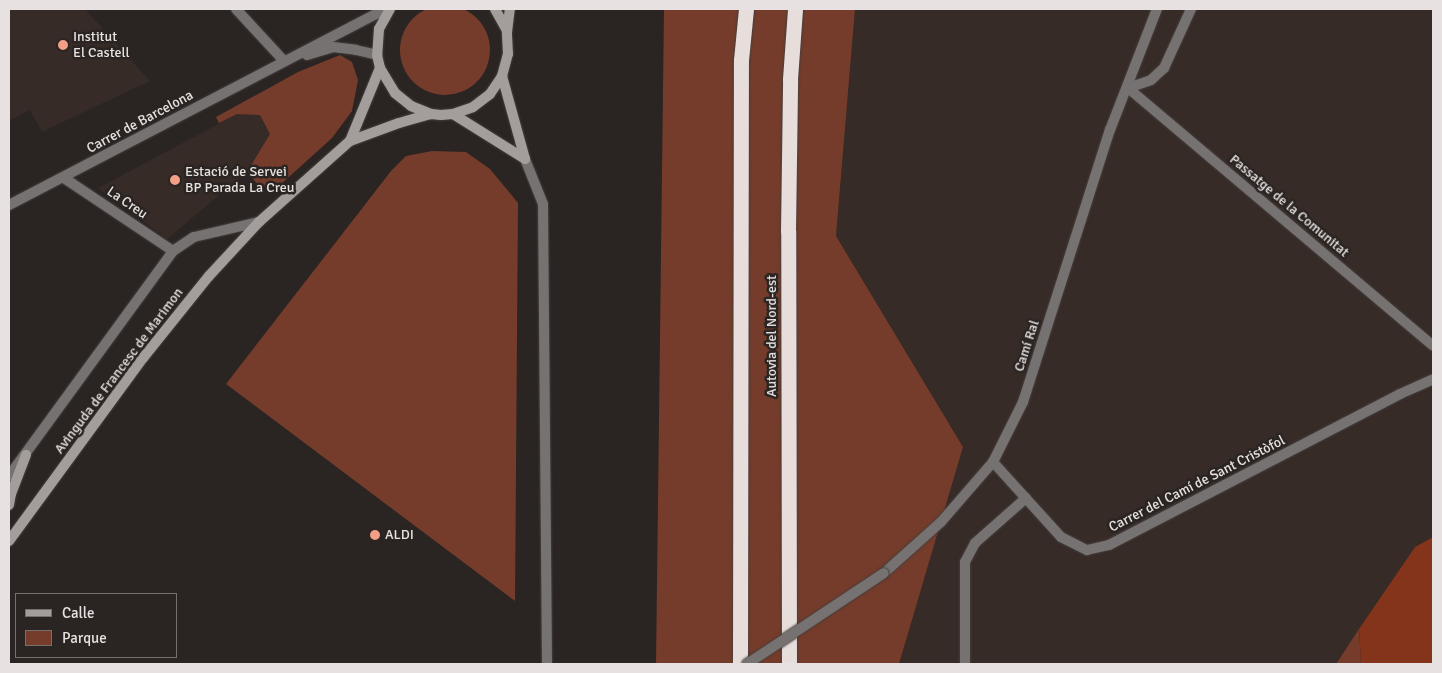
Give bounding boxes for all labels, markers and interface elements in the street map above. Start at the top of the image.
place label: Institut El Castell [73,29,130,62]
marker: Institut El Castell [57,39,69,51]
street label: Carrer de Barcelona [84,87,196,157]
street label: Passatge de la Comunitat [1226,151,1352,261]
place label: Estació de Servei BP Parada La Creu [185,164,294,196]
marker: Estació de Servei BP Parada La Creu [169,174,181,186]
street label: La Creu [103,183,151,223]
street label: Autovia del Nord-est [764,275,780,397]
street label: Avinguda de Francesc de Marimon [51,285,187,457]
street label: Camí Ral [1011,318,1043,374]
street label: Carrer del Camí de Sant Cristòfol [1106,432,1288,536]
place label: ALDI [385,527,414,543]
marker: ALDI [369,529,381,541]
legend [15,593,178,658]
text: Calle [62,604,95,622]
text: Parque [62,629,107,647]

